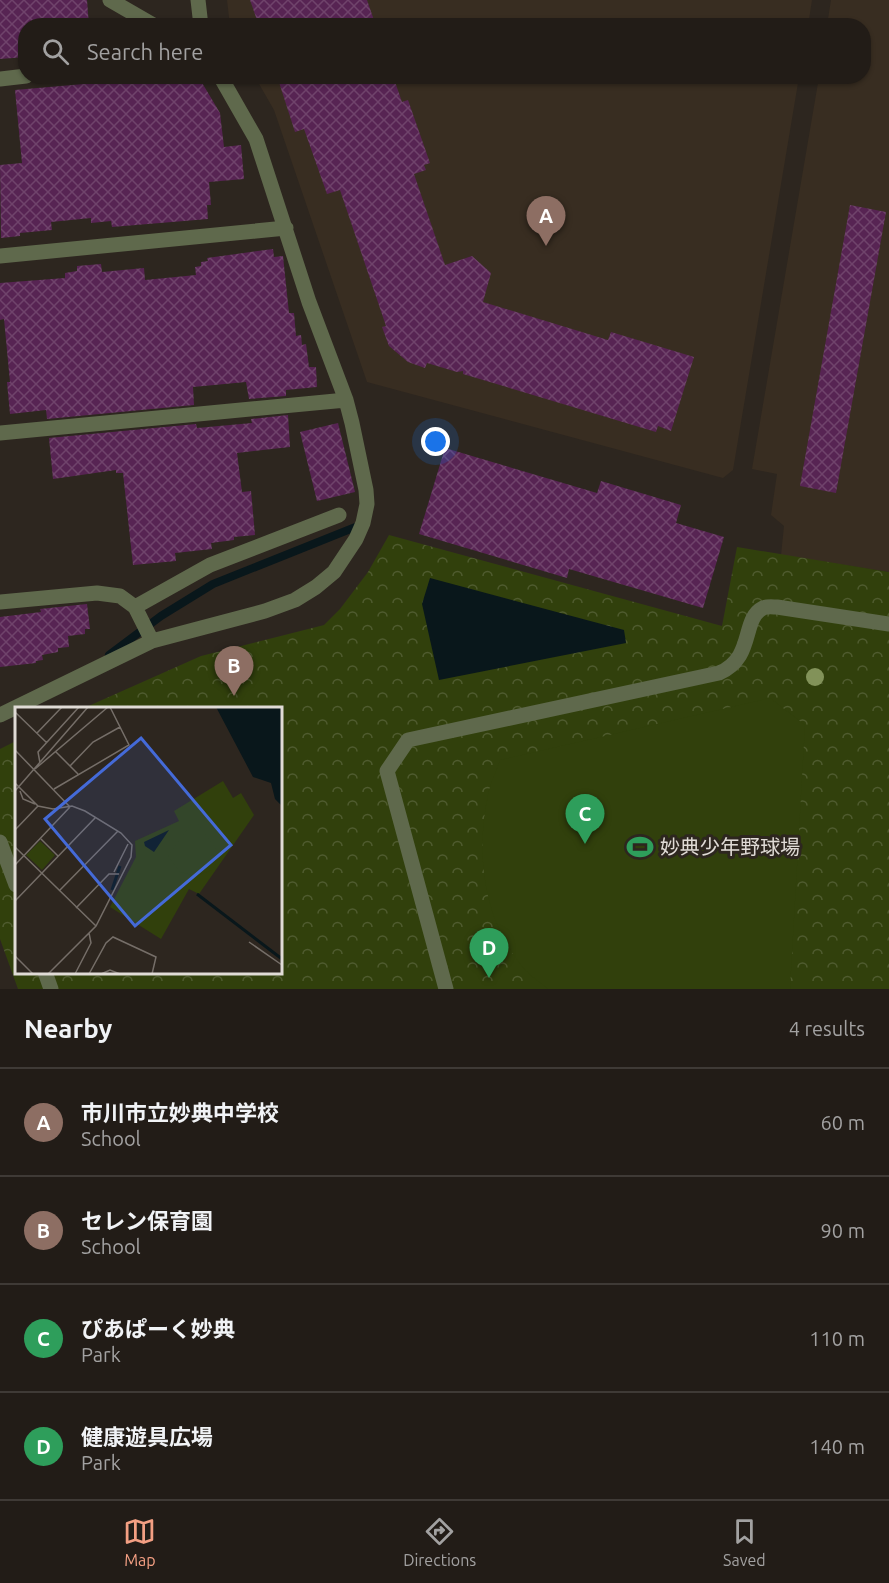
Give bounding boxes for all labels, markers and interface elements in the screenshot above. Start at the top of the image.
search box [18,18,871,84]
icon: search [39,35,72,68]
text: Search here [87,39,203,64]
pin: A [526,196,566,246]
your location [421,427,450,456]
pin: B [214,646,254,696]
inset map [15,707,282,974]
pin: C [566,794,604,844]
sports icon: 妙典少年野球場 [625,832,655,862]
place label: 妙典少年野球場 [660,835,800,858]
pin: D [470,928,508,978]
text: Nearby [24,1014,112,1043]
text: 4 results [789,1017,865,1040]
text: 市川市立妙典中学校 [81,1100,279,1125]
text: A [36,1111,51,1134]
text: 60 m [821,1111,865,1134]
text: School [81,1127,141,1150]
text: セレン保育園 [81,1208,213,1233]
text: B [37,1219,50,1242]
text: 90 m [821,1219,865,1242]
text: School [81,1235,141,1258]
text: ぴあぱーく妙典 [81,1316,235,1341]
text: C [37,1327,50,1350]
text: 110 m [809,1327,865,1350]
text: Park [81,1343,121,1366]
text: 健康遊具広場 [81,1424,213,1449]
text: D [36,1435,51,1458]
text: 140 m [809,1435,865,1458]
text: Park [81,1451,121,1474]
tab: Map [123,1515,156,1569]
tab: Directions [403,1515,476,1569]
tab: Saved [723,1515,766,1569]

